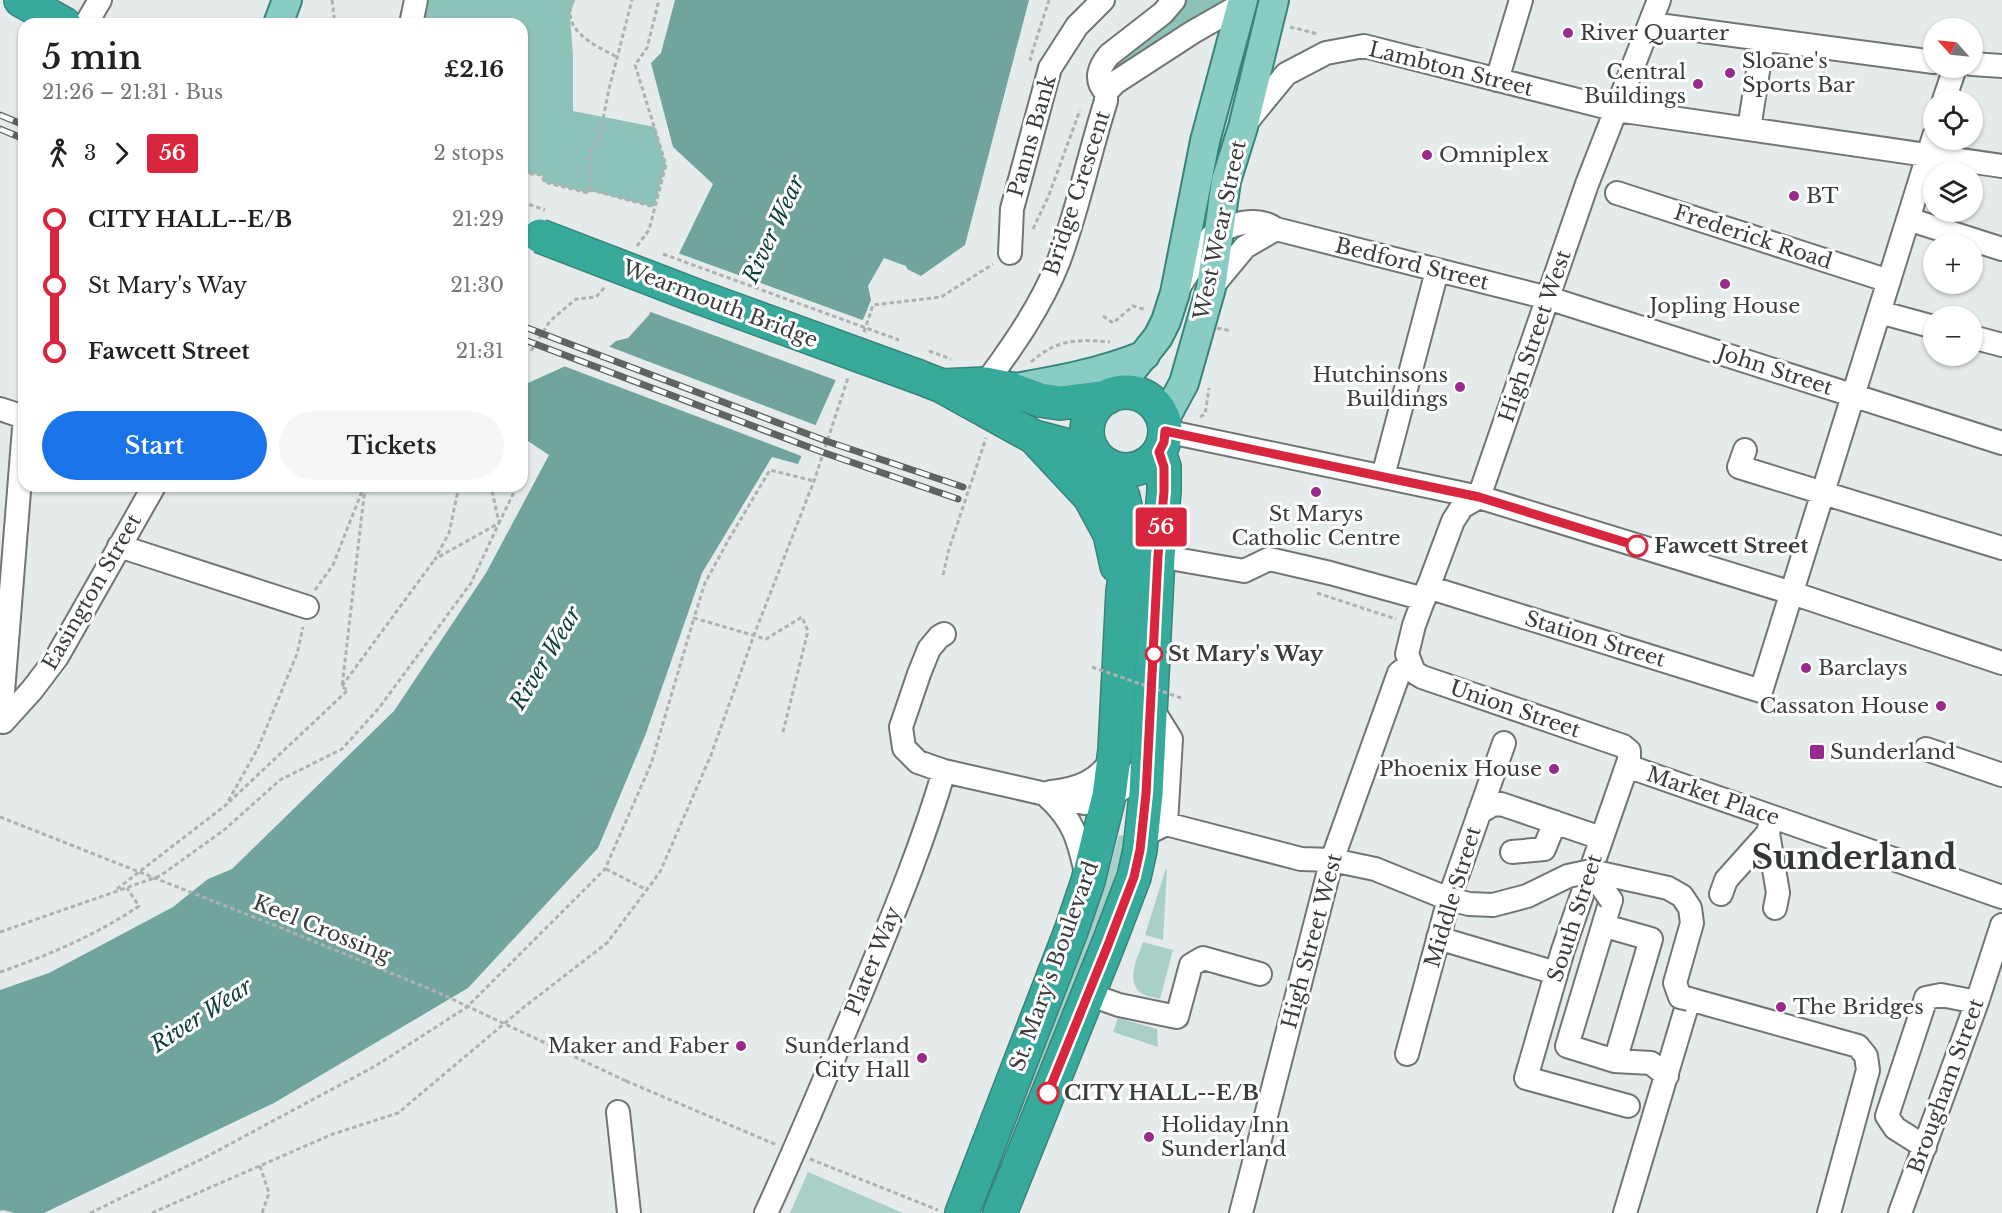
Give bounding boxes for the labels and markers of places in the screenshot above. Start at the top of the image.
place label: River Quarter [1580,20,1729,46]
marker: River Quarter [1561,26,1575,40]
place label: Sloane's Sports Bar [1742,48,1855,98]
place label: Central Buildings [1584,59,1686,109]
marker: Sloane's Sports Bar [1723,66,1737,80]
marker: Central Buildings [1691,77,1705,91]
place label: Omniplex [1439,142,1549,168]
marker: Omniplex [1420,148,1434,162]
place label: BT [1806,183,1839,209]
marker: BT [1787,189,1801,203]
marker: Jopling House [1718,277,1732,291]
place label: Jopling House [1647,293,1800,319]
place label: Hutchinsons Buildings [1312,362,1448,412]
marker: Hutchinsons Buildings [1453,380,1467,394]
marker: St Marys Catholic Centre [1309,485,1323,499]
place label: St Marys Catholic Centre [1232,501,1400,551]
place label: Fawcett Street [1654,533,1808,559]
marker: Fawcett Street [1626,535,1648,557]
place label: St Mary's Way [1168,641,1324,667]
marker: St Mary's Way [1145,645,1163,663]
place label: Barclays [1818,655,1907,681]
marker: Barclays [1799,661,1813,675]
place label: Cassaton House [1759,693,1929,719]
marker: Cassaton House [1934,699,1948,713]
place label: Sunderland [1830,739,1955,765]
marker: Sunderland [1808,743,1826,761]
place label: Phoenix House [1379,756,1542,782]
marker: Phoenix House [1547,762,1561,776]
place label: The Bridges [1793,994,1924,1020]
marker: The Bridges [1774,1000,1788,1014]
place label: Maker and Faber [548,1033,729,1059]
place label: Sunderland City Hall [785,1033,910,1083]
marker: Maker and Faber [734,1039,748,1053]
marker: Sunderland City Hall [915,1051,929,1065]
place label: CITY HALL--E/B [1064,1080,1259,1106]
marker: CITY HALL--E/B [1037,1082,1059,1104]
place label: Holiday Inn Sunderland [1161,1112,1289,1162]
marker: Holiday Inn Sunderland [1142,1130,1156,1144]

